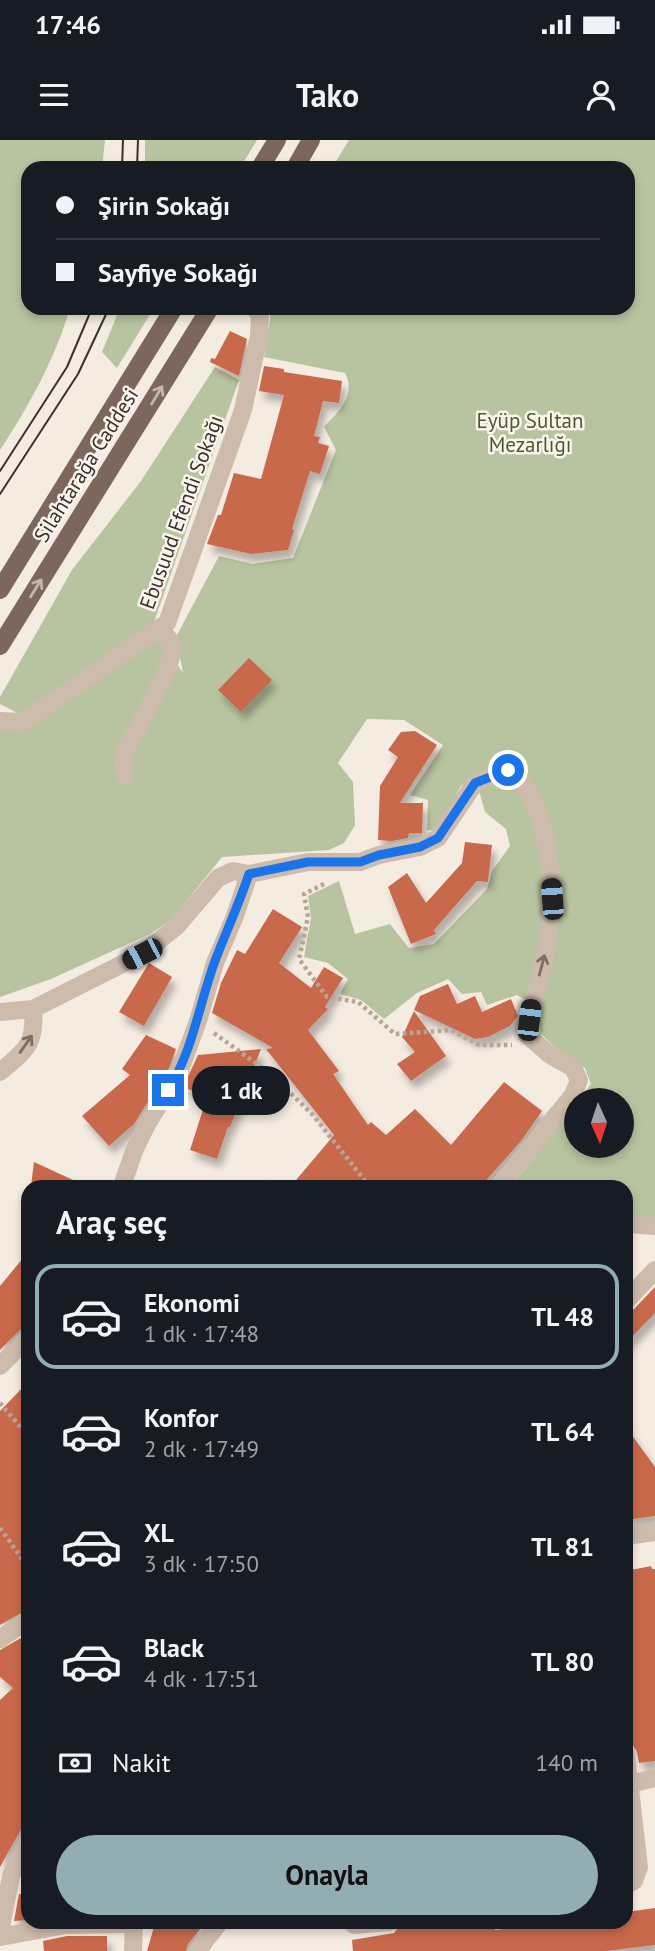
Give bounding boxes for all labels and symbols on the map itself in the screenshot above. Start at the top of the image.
street label: Silahtarağa Caddesi [28,383,144,547]
one-way arrow [150,386,164,406]
park label: Eyüp Sultan Mezarlığı [477,407,583,458]
street label: Ebusuud Efendi Sokağı [133,411,229,613]
one-way arrow [30,579,44,599]
route start [492,754,524,786]
car [541,877,564,921]
car [119,935,166,973]
one-way arrow [536,955,549,977]
car [517,998,542,1042]
one-way arrow [19,1035,33,1054]
callout: 1 dk [192,1066,290,1114]
route end [152,1074,184,1106]
north arrow [564,1088,634,1158]

